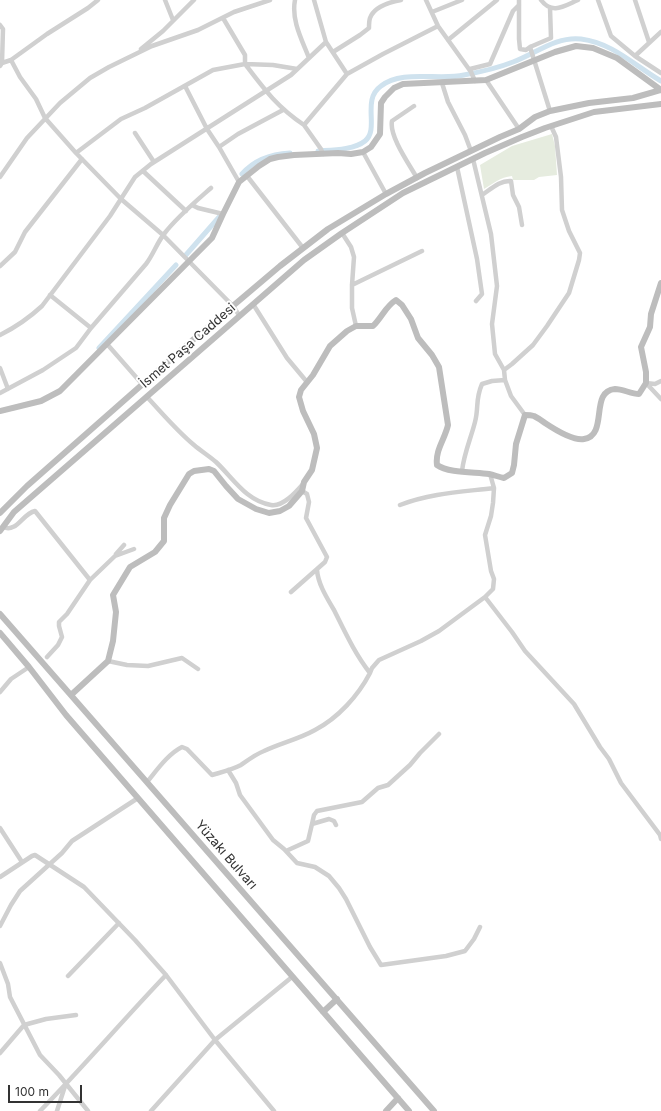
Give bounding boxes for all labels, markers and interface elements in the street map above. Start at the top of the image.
street label: İsmet Paşa Caddesi [137,300,239,392]
street label: Yüzakı Bulvarı [192,817,260,893]
scale bar [10,1077,84,1103]
text: 100 m [15,1084,49,1099]

